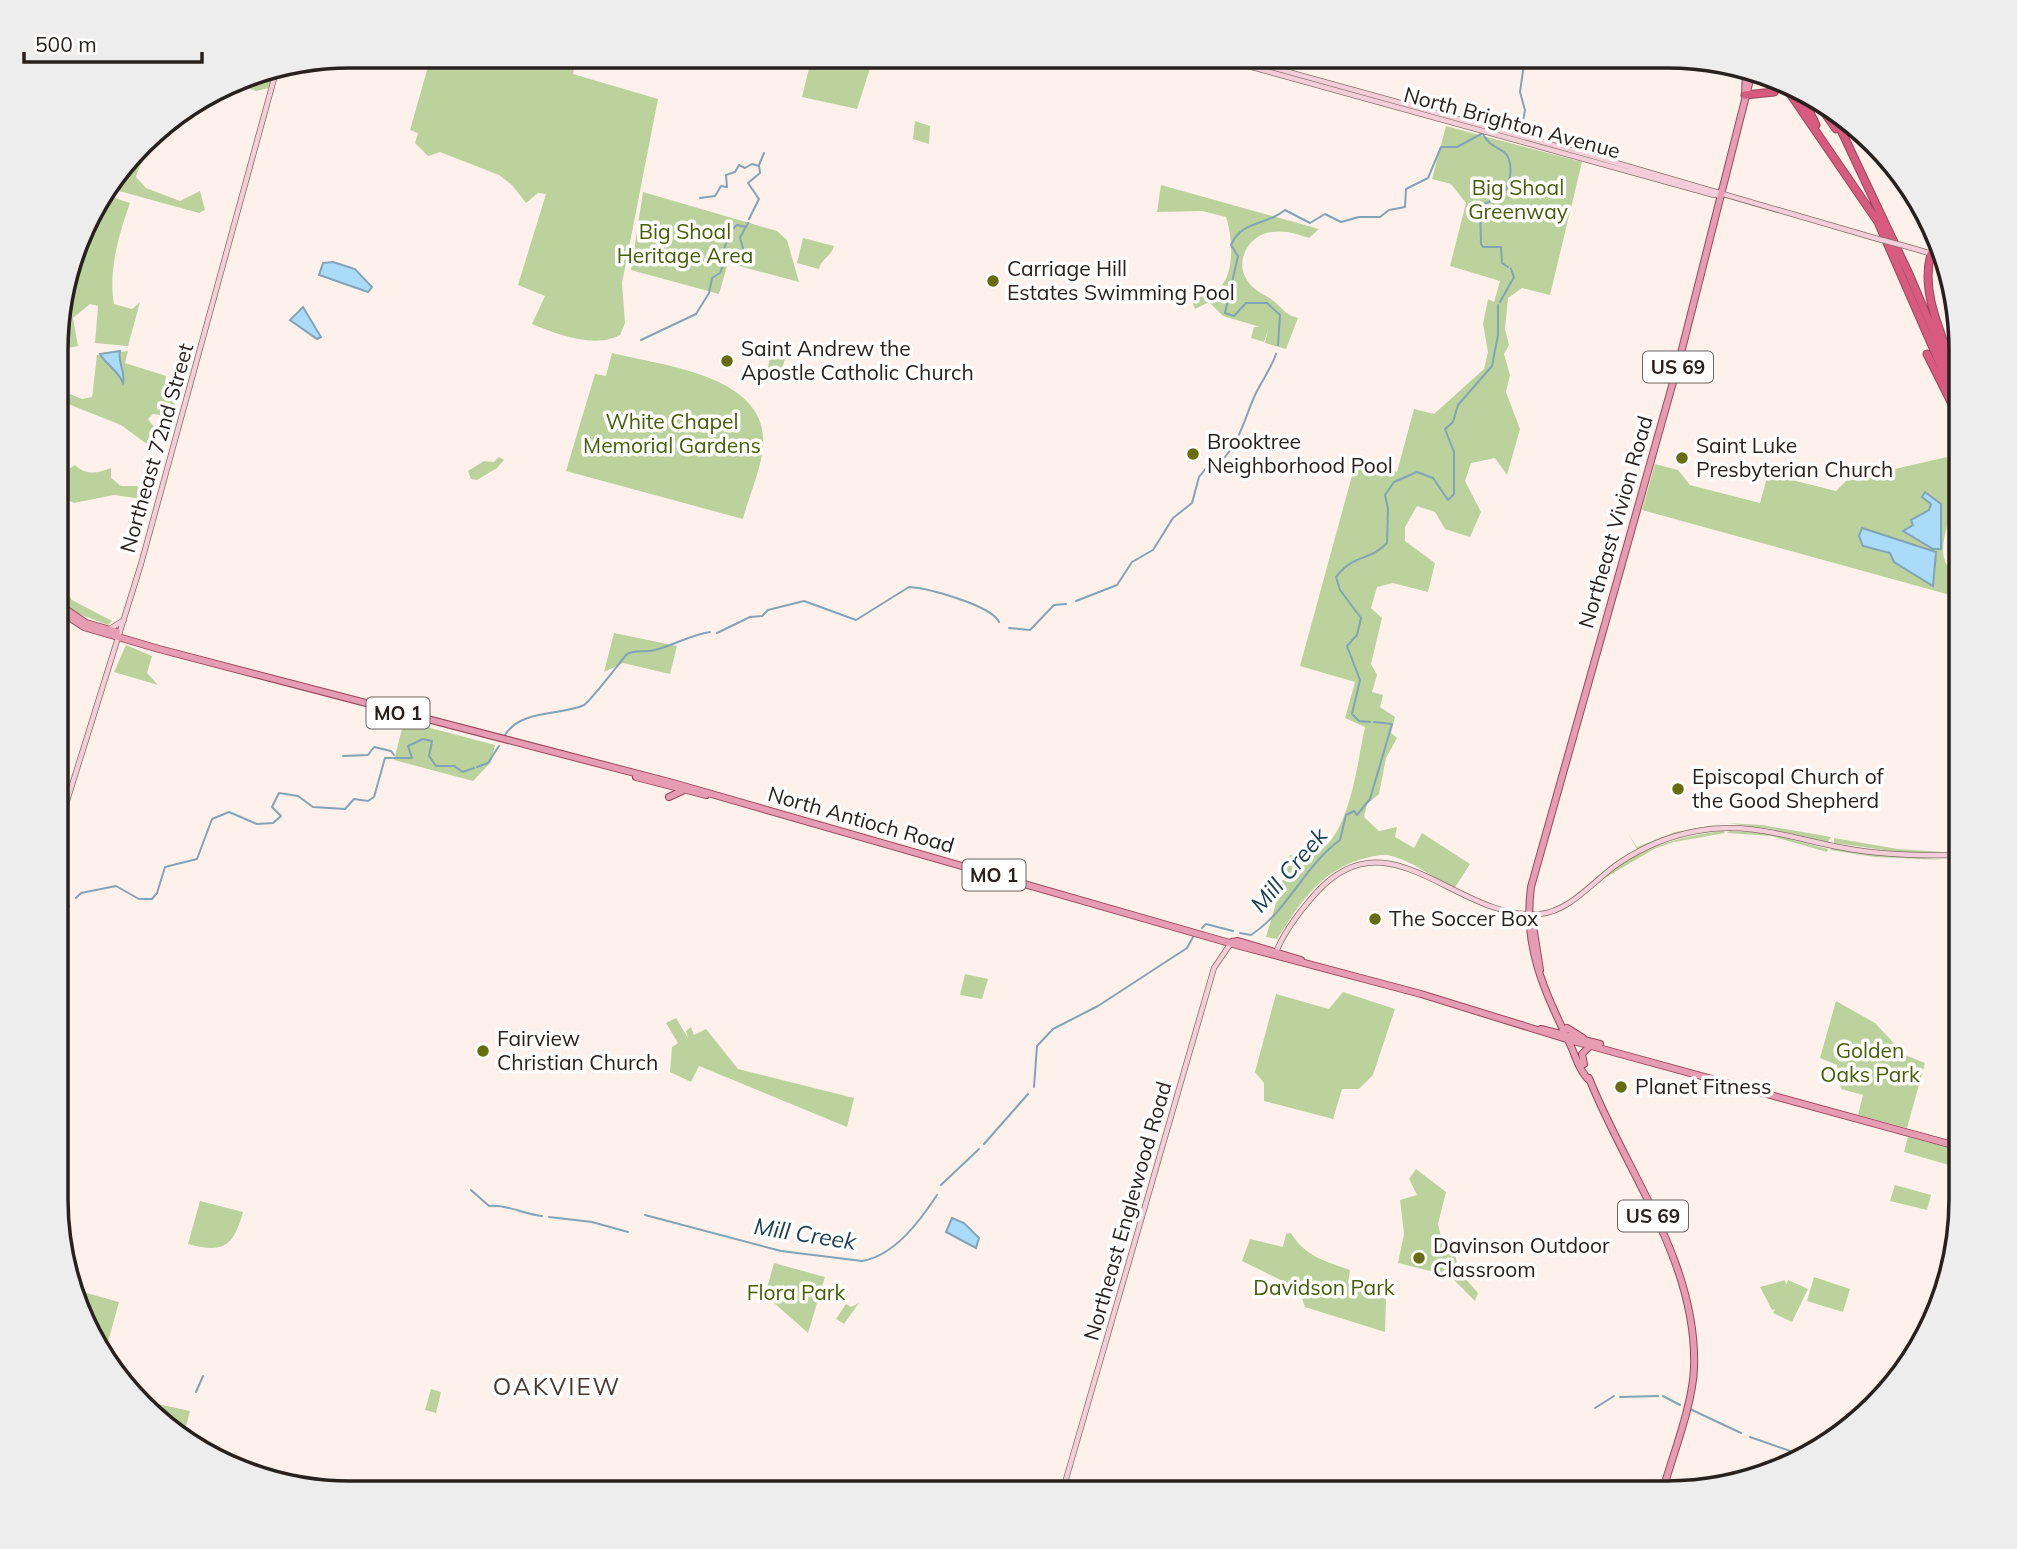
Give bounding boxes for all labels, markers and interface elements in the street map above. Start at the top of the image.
scale bar [24,21,203,65]
text: 500 m [35,31,97,57]
street label: North Brighton Avenue [1401,81,1623,163]
park label: Big Shoal Greenway [1468,174,1568,224]
park label: Big Shoal Heritage Area [617,218,753,268]
place label: Carriage Hill Estates Swimming Pool [1007,255,1235,305]
marker: Carriage Hill Estates Swimming Pool [985,273,1001,289]
place label: Saint Andrew the Apostle Catholic Church [741,335,974,385]
street label: Northeast 72nd Street [114,340,198,555]
road number: US 69 [1643,352,1713,382]
marker: Saint Andrew the Apostle Catholic Church [719,353,735,369]
park label: White Chapel Memorial Gardens [583,408,761,458]
street label: Northeast Vivion Road [1572,413,1658,631]
place label: Brooktree Neighborhood Pool [1207,428,1393,478]
place label: Saint Luke Presbyterian Church [1696,432,1893,482]
marker: Brooktree Neighborhood Pool [1185,446,1201,462]
marker: Saint Luke Presbyterian Church [1674,450,1690,466]
road number: MO 1 [366,698,430,728]
place label: Episcopal Church of the Good Shepherd [1692,763,1885,813]
street label: North Antioch Road [765,780,958,858]
marker: Episcopal Church of the Good Shepherd [1670,781,1686,797]
water label: Mill Creek [1244,820,1334,918]
road number: MO 1 [962,860,1026,890]
place label: The Soccer Box [1389,905,1538,931]
marker: The Soccer Box [1367,911,1383,927]
place label: Fairview Christian Church [497,1025,658,1075]
park label: Golden Oaks Park [1820,1037,1920,1087]
marker: Fairview Christian Church [475,1043,491,1059]
place label: Planet Fitness [1635,1073,1772,1099]
street label: Northeast Englewood Road [1078,1078,1176,1343]
marker: Planet Fitness [1613,1079,1629,1095]
road number: US 69 [1618,1200,1688,1232]
water label: Mill Creek [752,1211,859,1256]
place label: Davinson Outdoor Classroom [1433,1232,1610,1282]
marker: Davinson Outdoor Classroom [1411,1250,1427,1266]
park label: Davidson Park [1253,1274,1395,1300]
park label: Flora Park [747,1279,845,1305]
district label: OAKVIEW [493,1371,621,1401]

